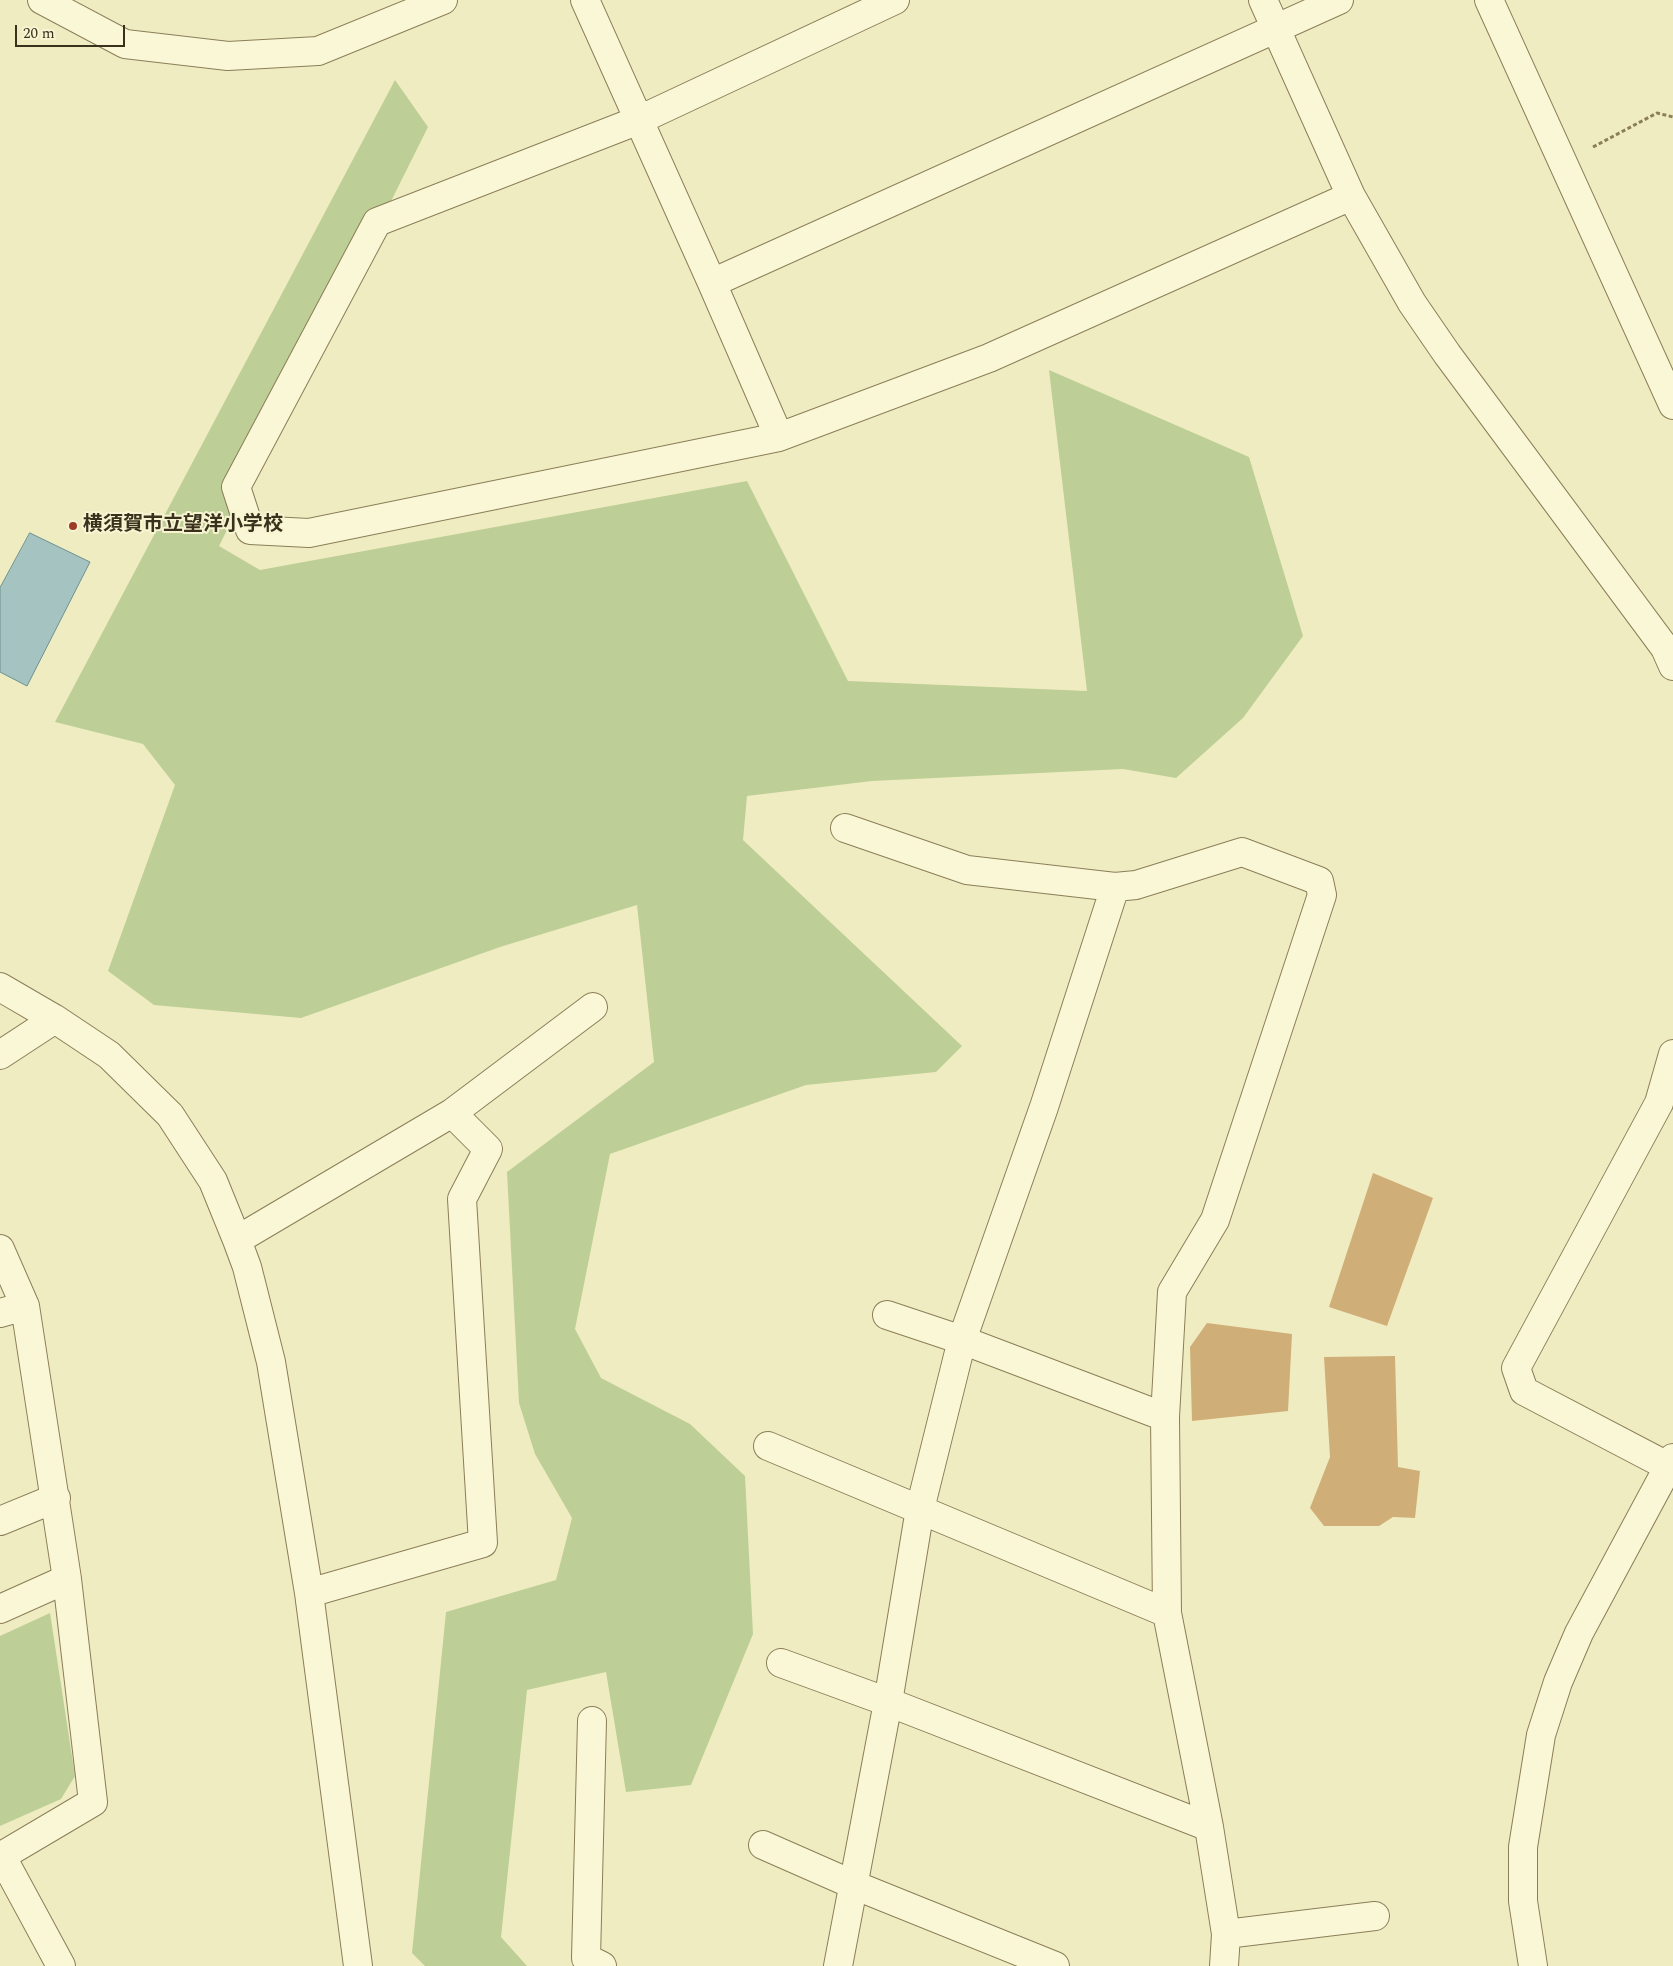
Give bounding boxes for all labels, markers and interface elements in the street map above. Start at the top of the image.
scale bar [18,15,128,47]
text: 20 m [23,22,55,45]
place label: 横須賀市立望洋小学校 [83,514,283,538]
marker: 横須賀市立望洋小学校 [67,520,79,532]

